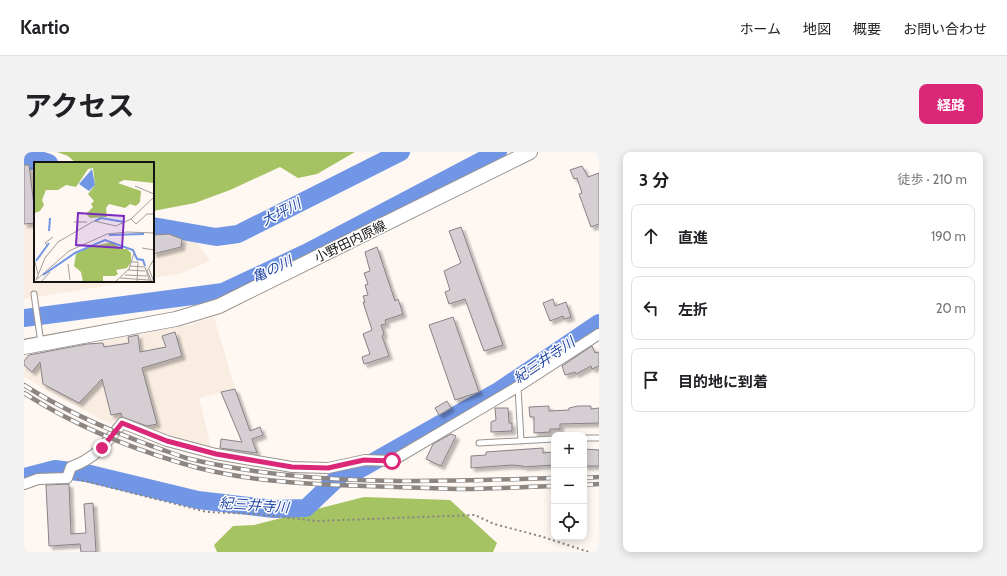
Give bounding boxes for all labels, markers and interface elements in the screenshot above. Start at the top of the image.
text: Kartio [20,16,69,39]
text: ホーム [739,20,781,38]
text: 地図 [803,20,831,38]
text: 概要 [853,20,881,38]
text: お問い合わせ [903,20,987,38]
button: 経路 [919,84,983,124]
text: アクセス [24,89,135,123]
inset map [34,162,154,282]
text: 3 分 [639,170,669,190]
text: 徒歩 · 210 m [898,171,967,187]
water label: 大坪川 [258,194,306,230]
street label: 小野田内原線 [311,217,389,265]
icon: ahead [640,225,662,247]
text: 190 m [931,228,966,244]
text: 直進 [678,229,708,247]
water label: 亀の川 [249,251,297,286]
icon: left [640,297,662,319]
text: 20 m [936,300,966,316]
text: 左折 [678,301,708,319]
water label: 紀三井寺川 [510,332,580,387]
icon: arrive [640,369,662,391]
text: 目的地に到着 [678,373,768,391]
map controls [551,432,587,540]
button: + [551,432,587,468]
route end [93,439,111,457]
route start [383,452,401,470]
button: − [551,468,587,504]
water label: 紀三井寺川 [218,494,292,517]
button: locate [551,504,587,540]

